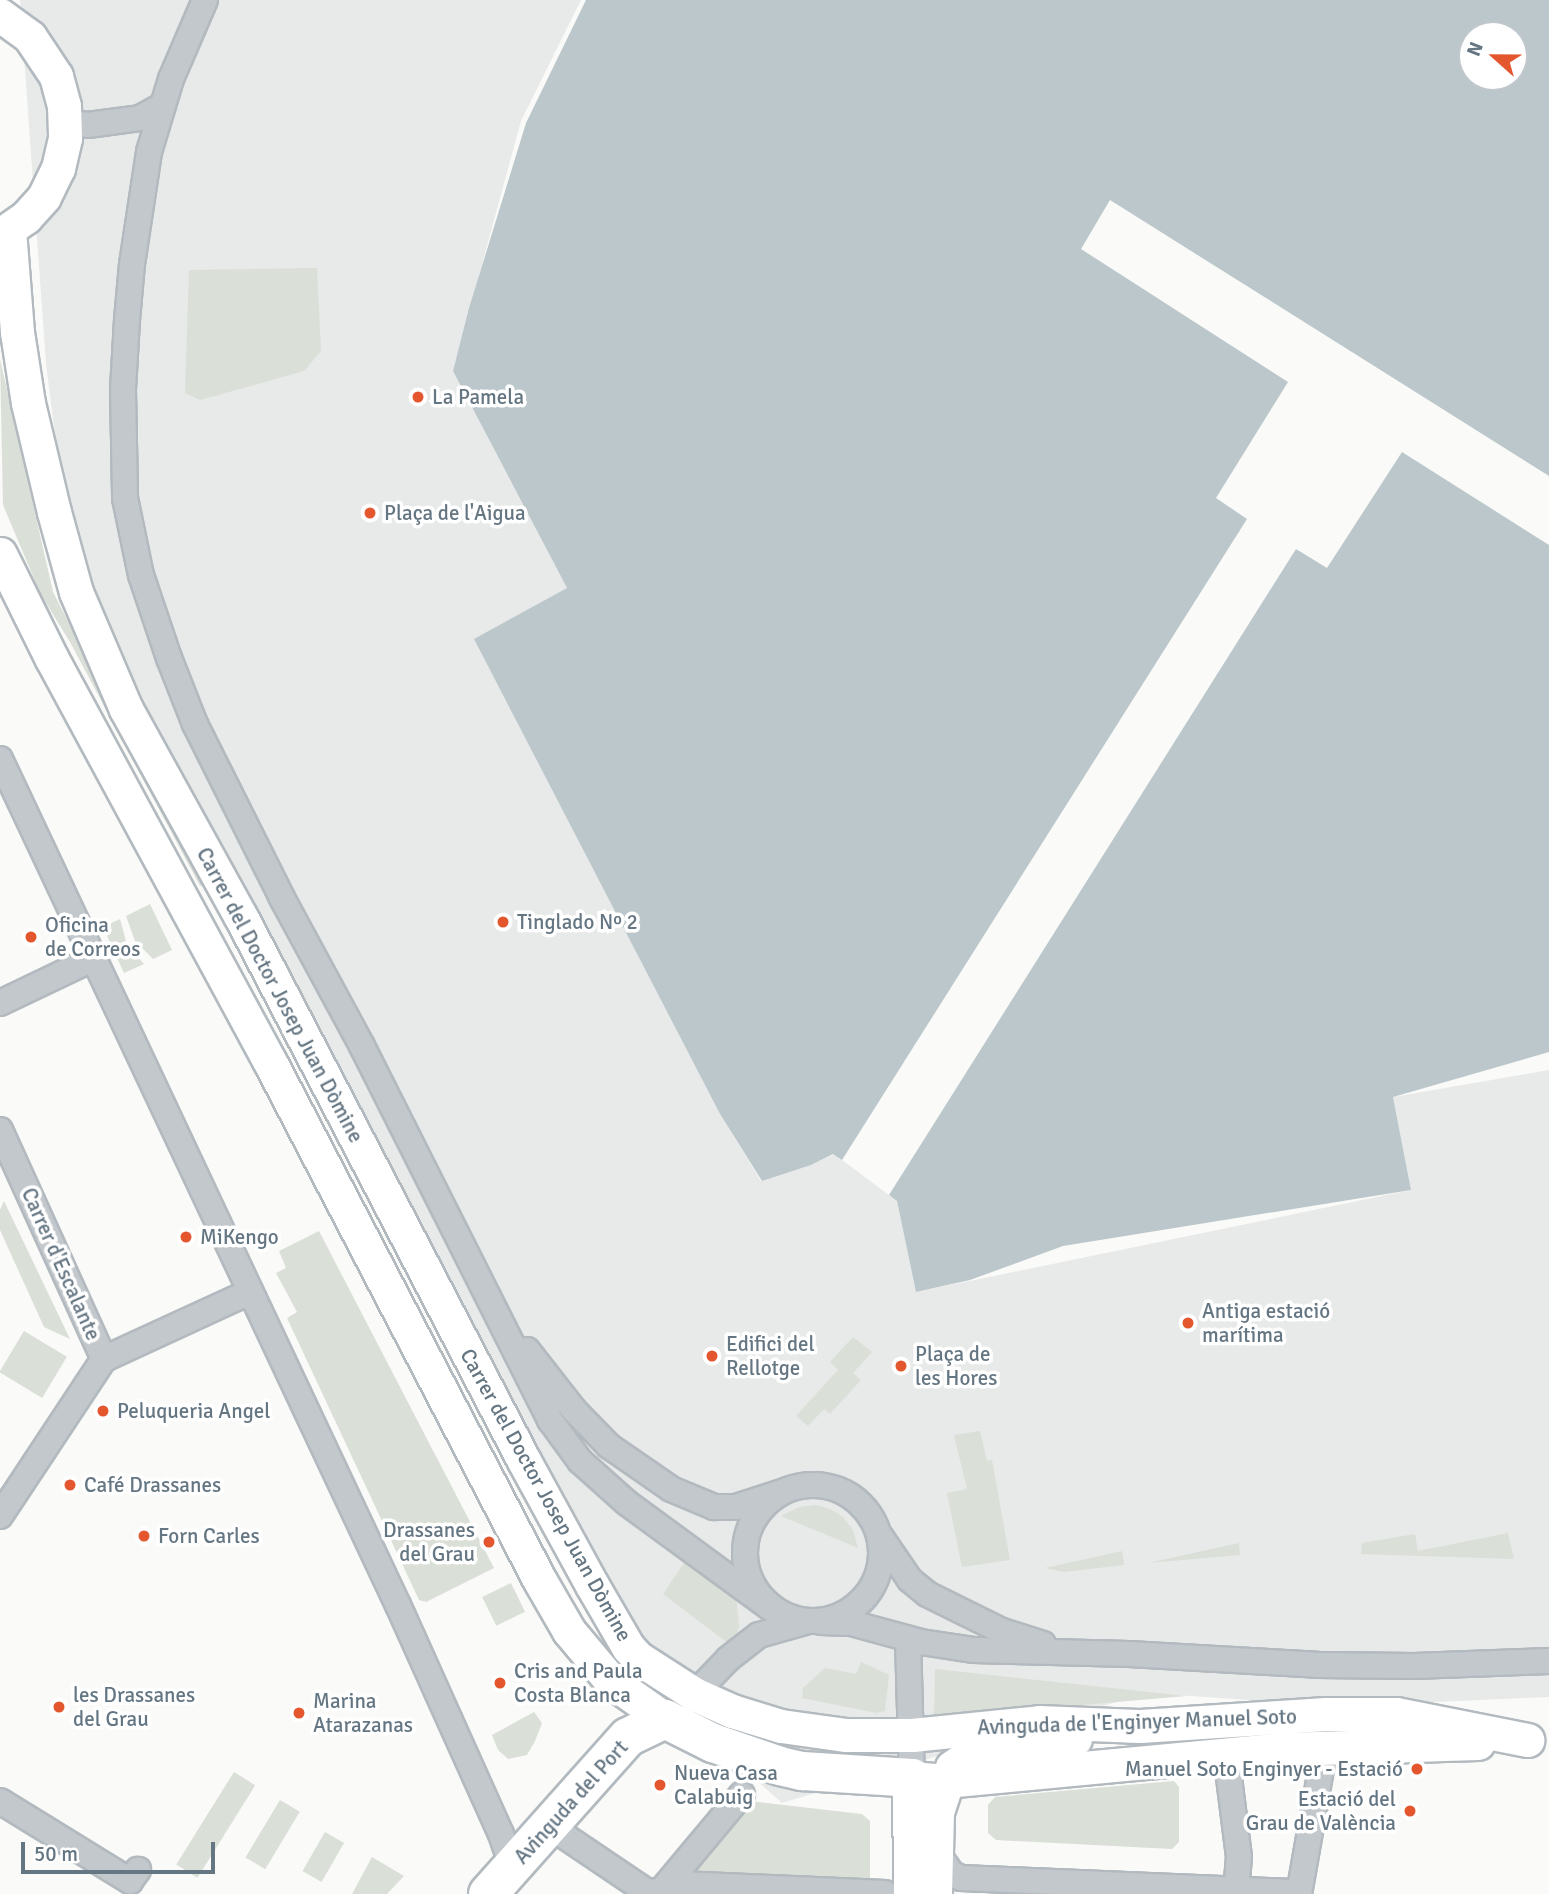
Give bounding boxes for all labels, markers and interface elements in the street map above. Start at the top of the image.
north arrow [1458,21,1528,91]
text: N [1462,39,1489,60]
place label: La Pamela [432,384,524,410]
marker: La Pamela [410,389,426,405]
place label: Plaça de l'Aigua [384,500,526,526]
marker: Plaça de l'Aigua [362,505,378,521]
street label: Carrer del Doctor Josep Juan Dòmine [191,843,369,1147]
place label: Tinglado Nº 2 [517,909,638,935]
place label: Oficina de Correos [45,912,140,962]
marker: Tinglado Nº 2 [495,914,511,930]
marker: Oficina de Correos [23,929,39,945]
street label: Carrer d'Escalante [16,1184,106,1344]
place label: MiKengo [200,1224,279,1250]
marker: MiKengo [178,1229,194,1245]
place label: Antiga estació marítima [1202,1298,1330,1348]
marker: Antiga estació marítima [1180,1315,1196,1331]
place label: Edifici del Rellotge [726,1331,815,1381]
place label: Plaça de les Hores [915,1341,997,1391]
street label: Carrer del Doctor Josep Juan Dòmine [455,1344,637,1646]
marker: Edifici del Rellotge [704,1348,720,1364]
marker: Plaça de les Hores [893,1358,909,1374]
place label: Peluqueria Angel [117,1398,270,1424]
marker: Peluqueria Angel [95,1403,111,1419]
place label: Café Drassanes [84,1472,221,1498]
marker: Café Drassanes [62,1477,78,1493]
place label: Drassanes del Grau [383,1517,475,1567]
place label: Forn Carles [158,1523,260,1549]
marker: Forn Carles [136,1528,152,1544]
marker: Drassanes del Grau [481,1534,497,1550]
place label: Cris and Paula Costa Blanca [514,1658,643,1708]
marker: Cris and Paula Costa Blanca [492,1675,508,1691]
place label: les Drassanes del Grau [73,1682,195,1732]
place label: Marina Atarazanas [313,1688,413,1738]
marker: les Drassanes del Grau [51,1699,67,1715]
street label: Avinguda de l'Enginyer Manuel Soto [977,1704,1297,1740]
marker: Marina Atarazanas [291,1705,307,1721]
street label: Avinguda del Port [509,1735,633,1869]
place label: Manuel Soto Enginyer - Estació [1125,1756,1403,1782]
place label: Nueva Casa Calabuig [674,1760,778,1810]
marker: Manuel Soto Enginyer - Estació [1409,1761,1425,1777]
marker: Nueva Casa Calabuig [652,1777,668,1793]
place label: Estació del Grau de València [1246,1786,1396,1836]
marker: Estació del Grau de València [1402,1803,1418,1819]
scale bar [24,1828,219,1872]
text: 50 m [34,1841,78,1867]

